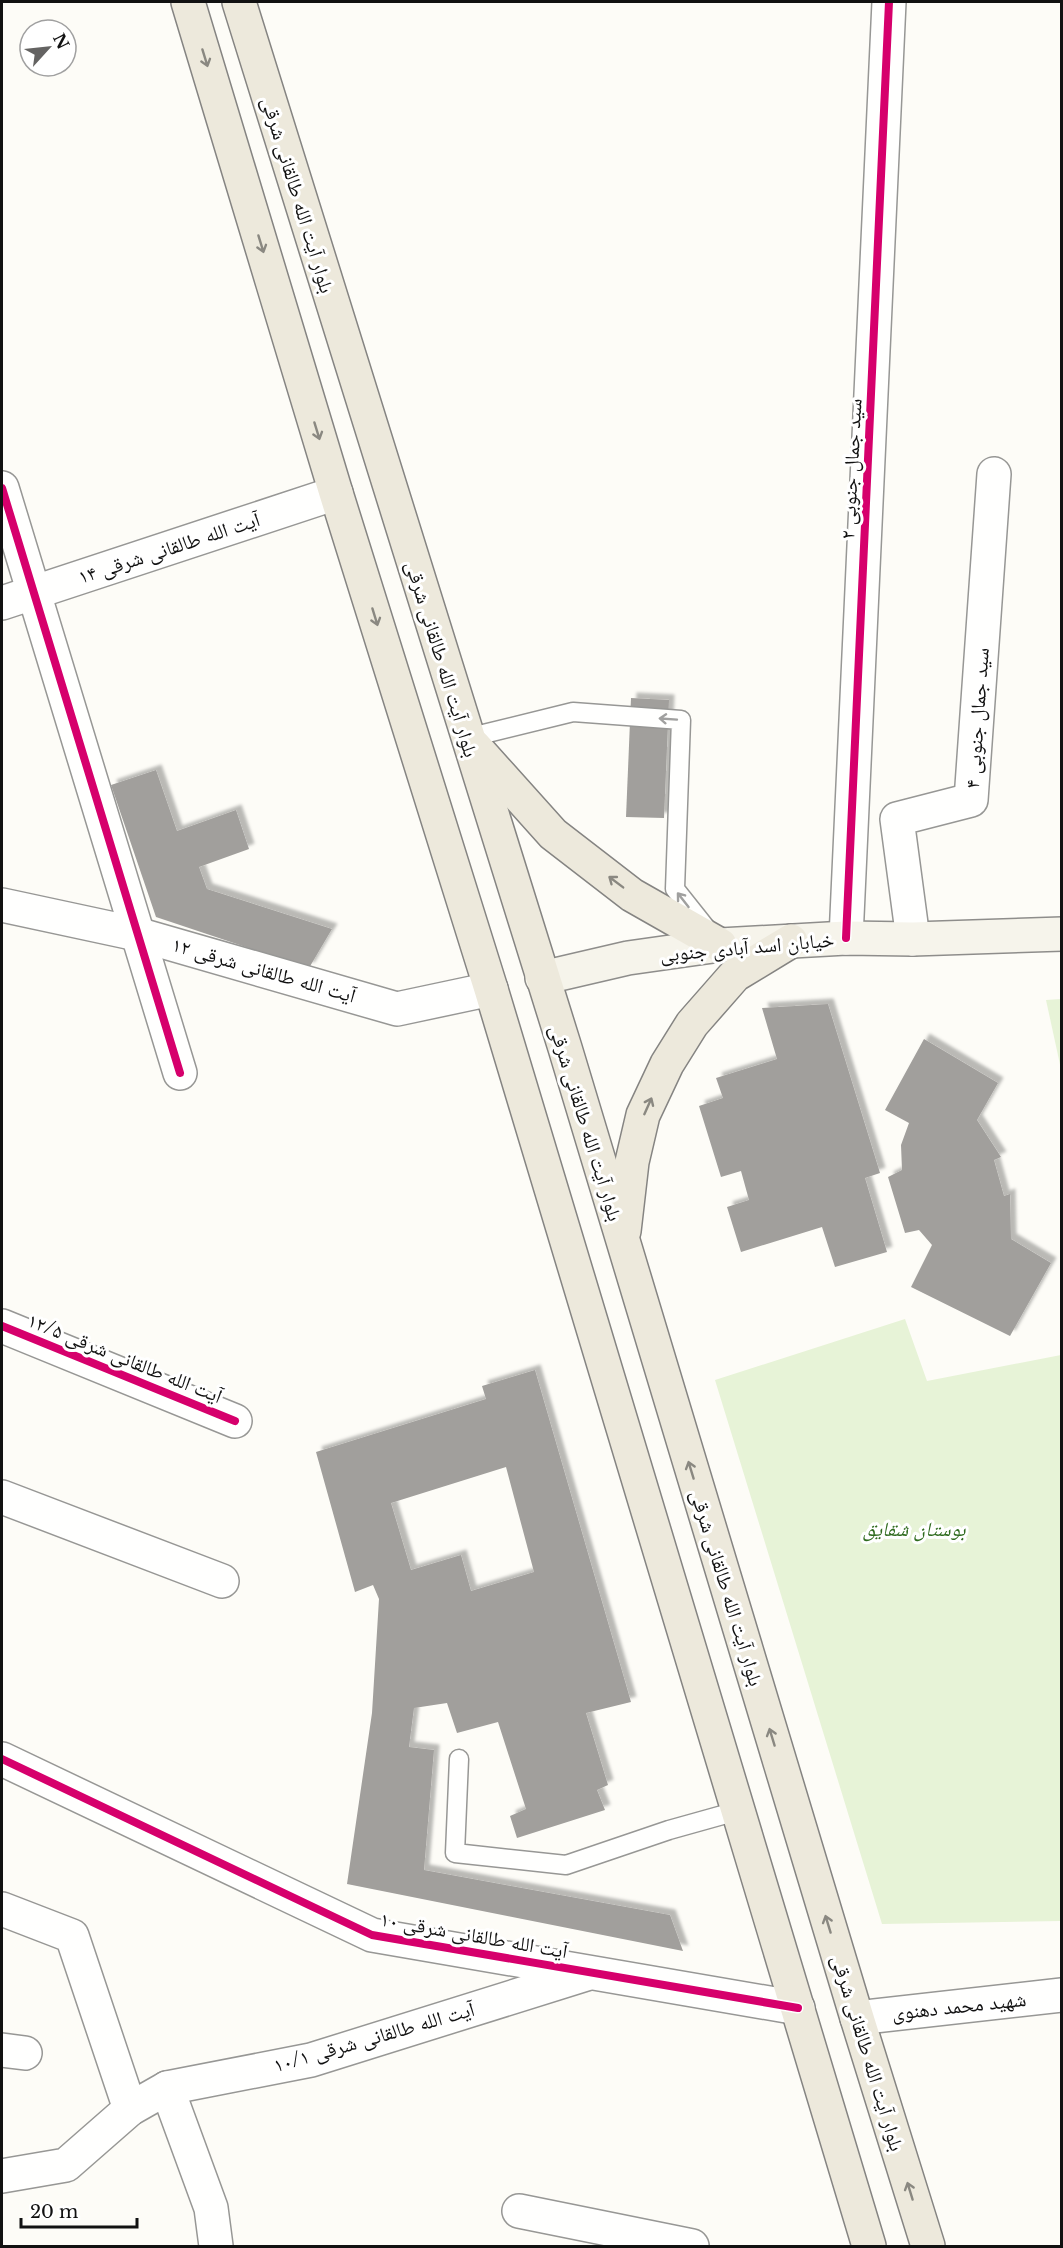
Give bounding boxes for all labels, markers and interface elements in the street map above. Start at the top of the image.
north arrow [18,18,78,78]
text: N [49,30,74,52]
one-way arrow [200,48,211,67]
street label: بلوار آیت الله طالقانی شرقی [257,94,339,296]
one-way arrow [256,234,267,253]
street label: سید جمال جنوبی ۲ [835,398,867,540]
one-way arrow [313,421,324,440]
street label: آیت الله طالقانی شرقی ۱۴ [75,507,264,589]
street label: بلوار آیت الله طالقانی شرقی [401,558,483,760]
one-way arrow [370,607,381,626]
street label: سید جمال جنوبی ۴ [960,647,994,789]
one-way arrow [659,713,679,724]
one-way arrow [608,876,624,889]
one-way arrow [677,892,690,908]
street label: خیابان اسد آبادی جنوبی [659,927,835,967]
street label: آیت الله طالقانی شرقی ۱۲ [169,932,359,1008]
street label: بلوار آیت الله طالقانی شرقی [545,1022,627,1224]
one-way arrow [642,1097,654,1115]
street label: آیت الله طالقانی شرقی ۱۲/۵ [24,1308,227,1408]
one-way arrow [685,1461,696,1480]
street label: بلوار آیت الله طالقانی شرقی [686,1487,768,1689]
park label: بوستان شقایق [862,1517,966,1542]
one-way arrow [766,1728,777,1747]
street label: آیت الله طالقانی شرقی ۱۰ [378,1907,570,1963]
one-way arrow [822,1915,833,1934]
street label: بلوار آیت الله طالقانی شرقی [827,1952,909,2154]
street label: شهید محمد دهنوی [891,1987,1027,2025]
street label: آیت الله طالقانی شرقی ۱۰/۱ [271,1997,478,2077]
one-way arrow [904,2182,915,2201]
scale bar [21,2191,136,2229]
text: 20 m [30,2201,78,2223]

